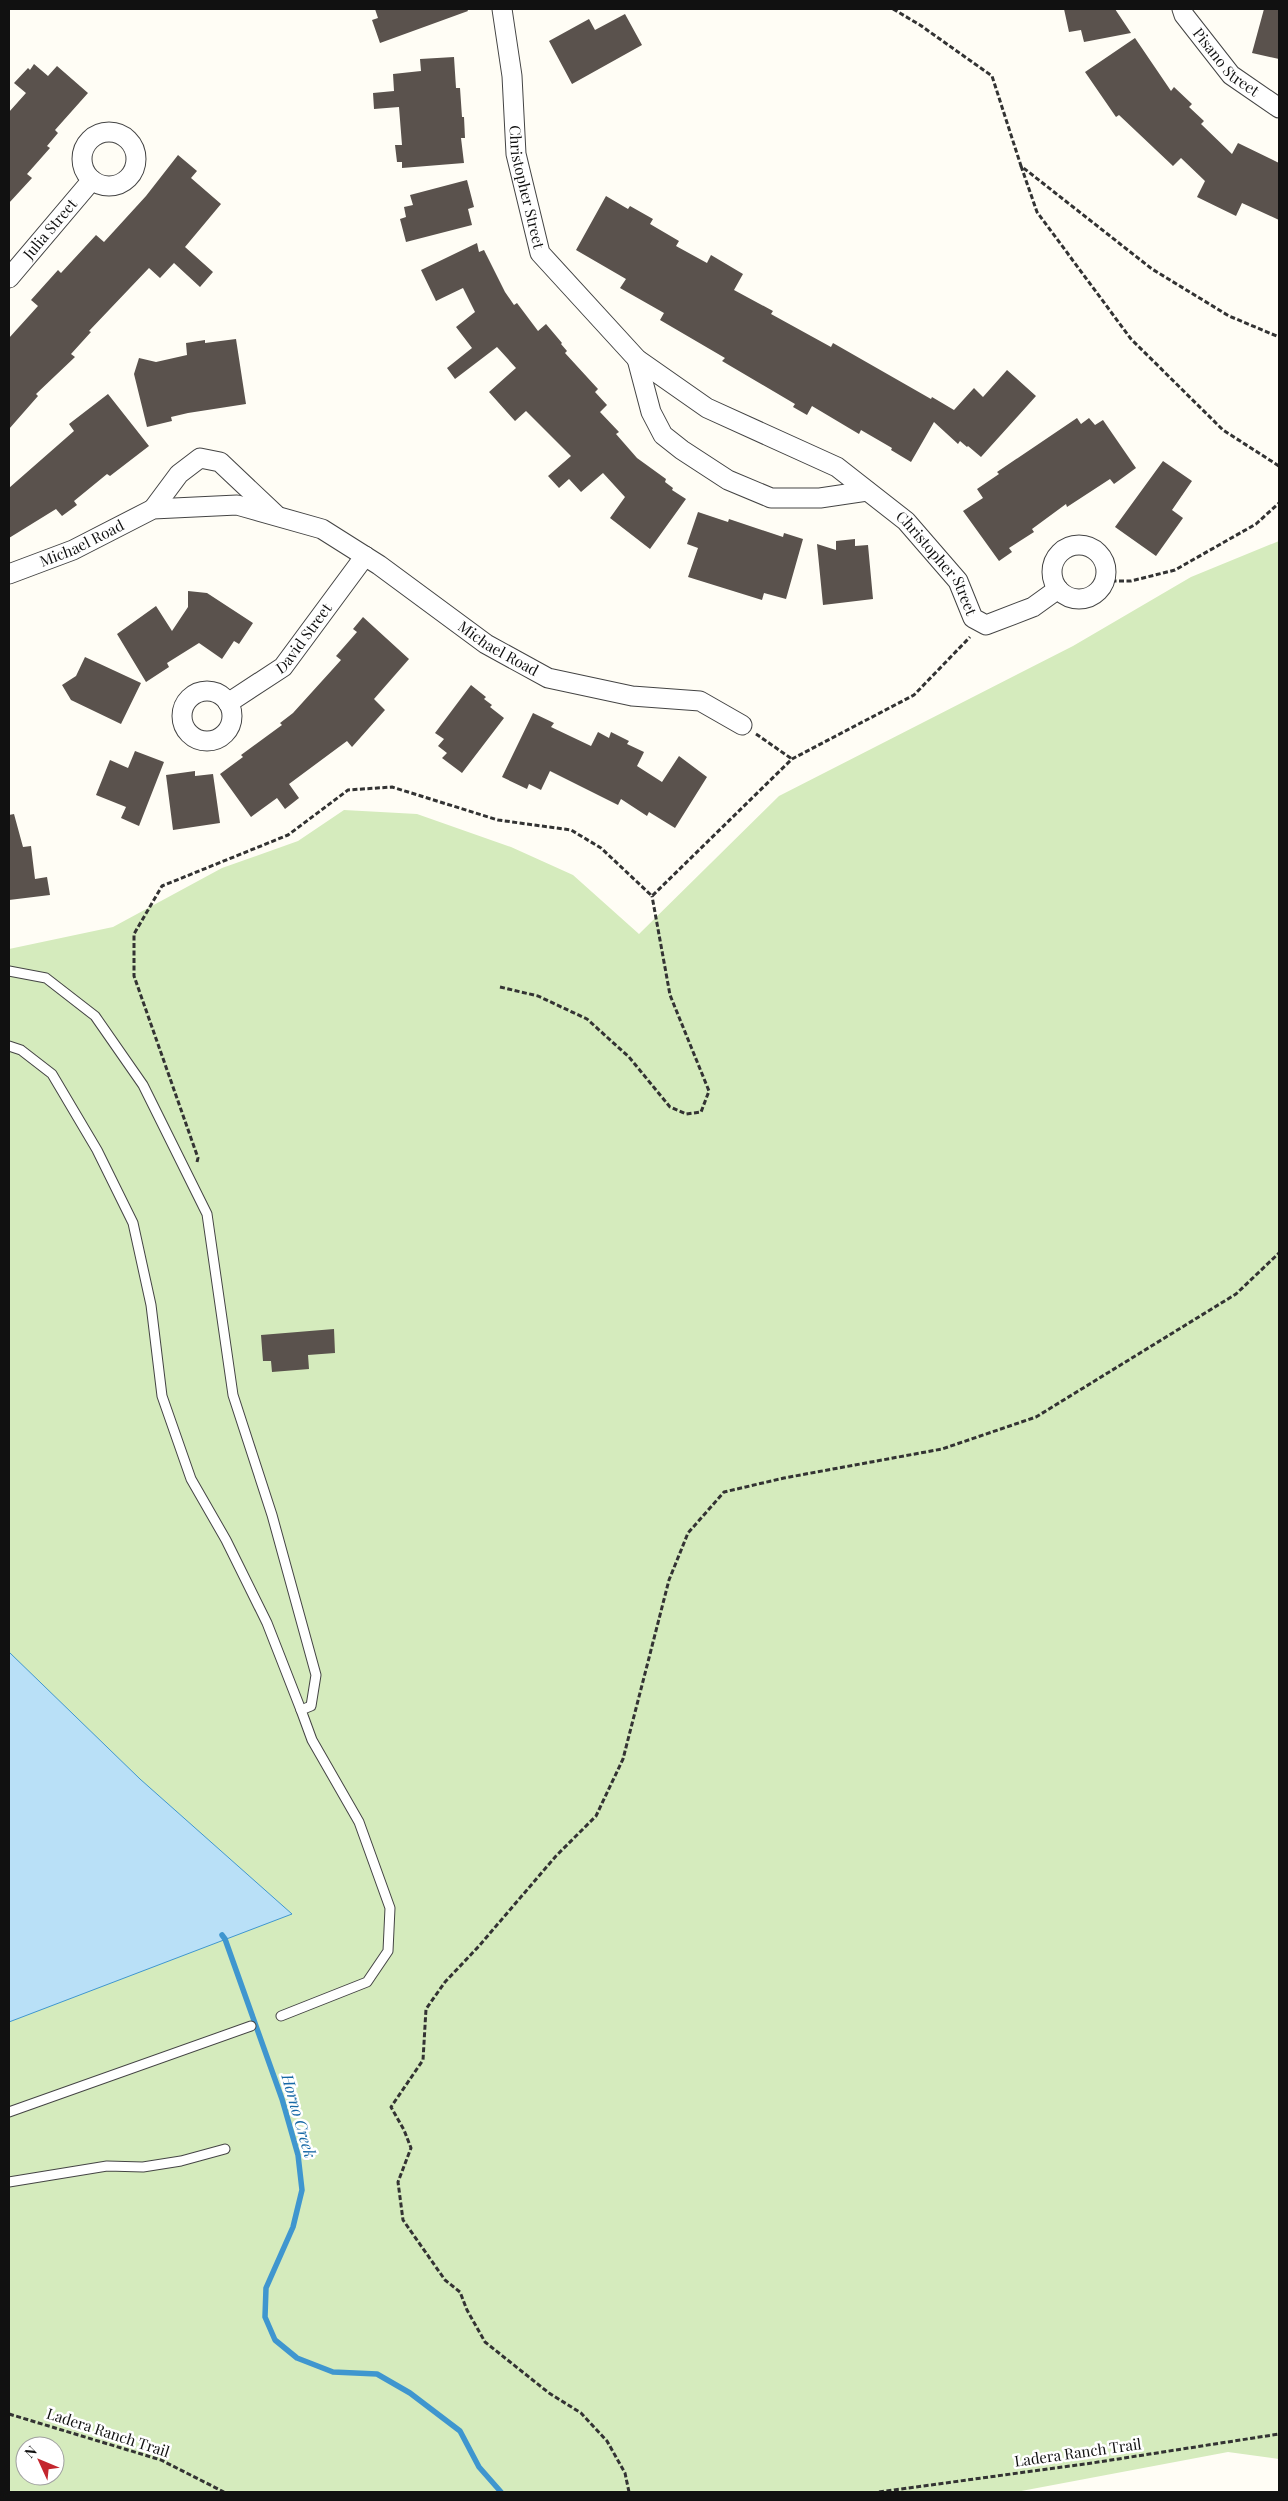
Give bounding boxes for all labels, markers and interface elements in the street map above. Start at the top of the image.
street label: Pisano Street [1189,23,1264,101]
street label: Christopher Street [506,125,550,251]
street label: Julia Street [18,193,81,264]
street label: Christopher Street [892,506,982,619]
street label: Michael Road [37,514,127,571]
street label: David Street [272,598,336,678]
street label: Michael Road [454,616,543,680]
water label: Horno Creek [277,2070,322,2160]
street label: Ladera Ranch Trail [44,2403,172,2461]
street label: Ladera Ranch Trail [1013,2433,1143,2471]
north arrow [15,2436,65,2486]
text: N [20,2441,41,2462]

